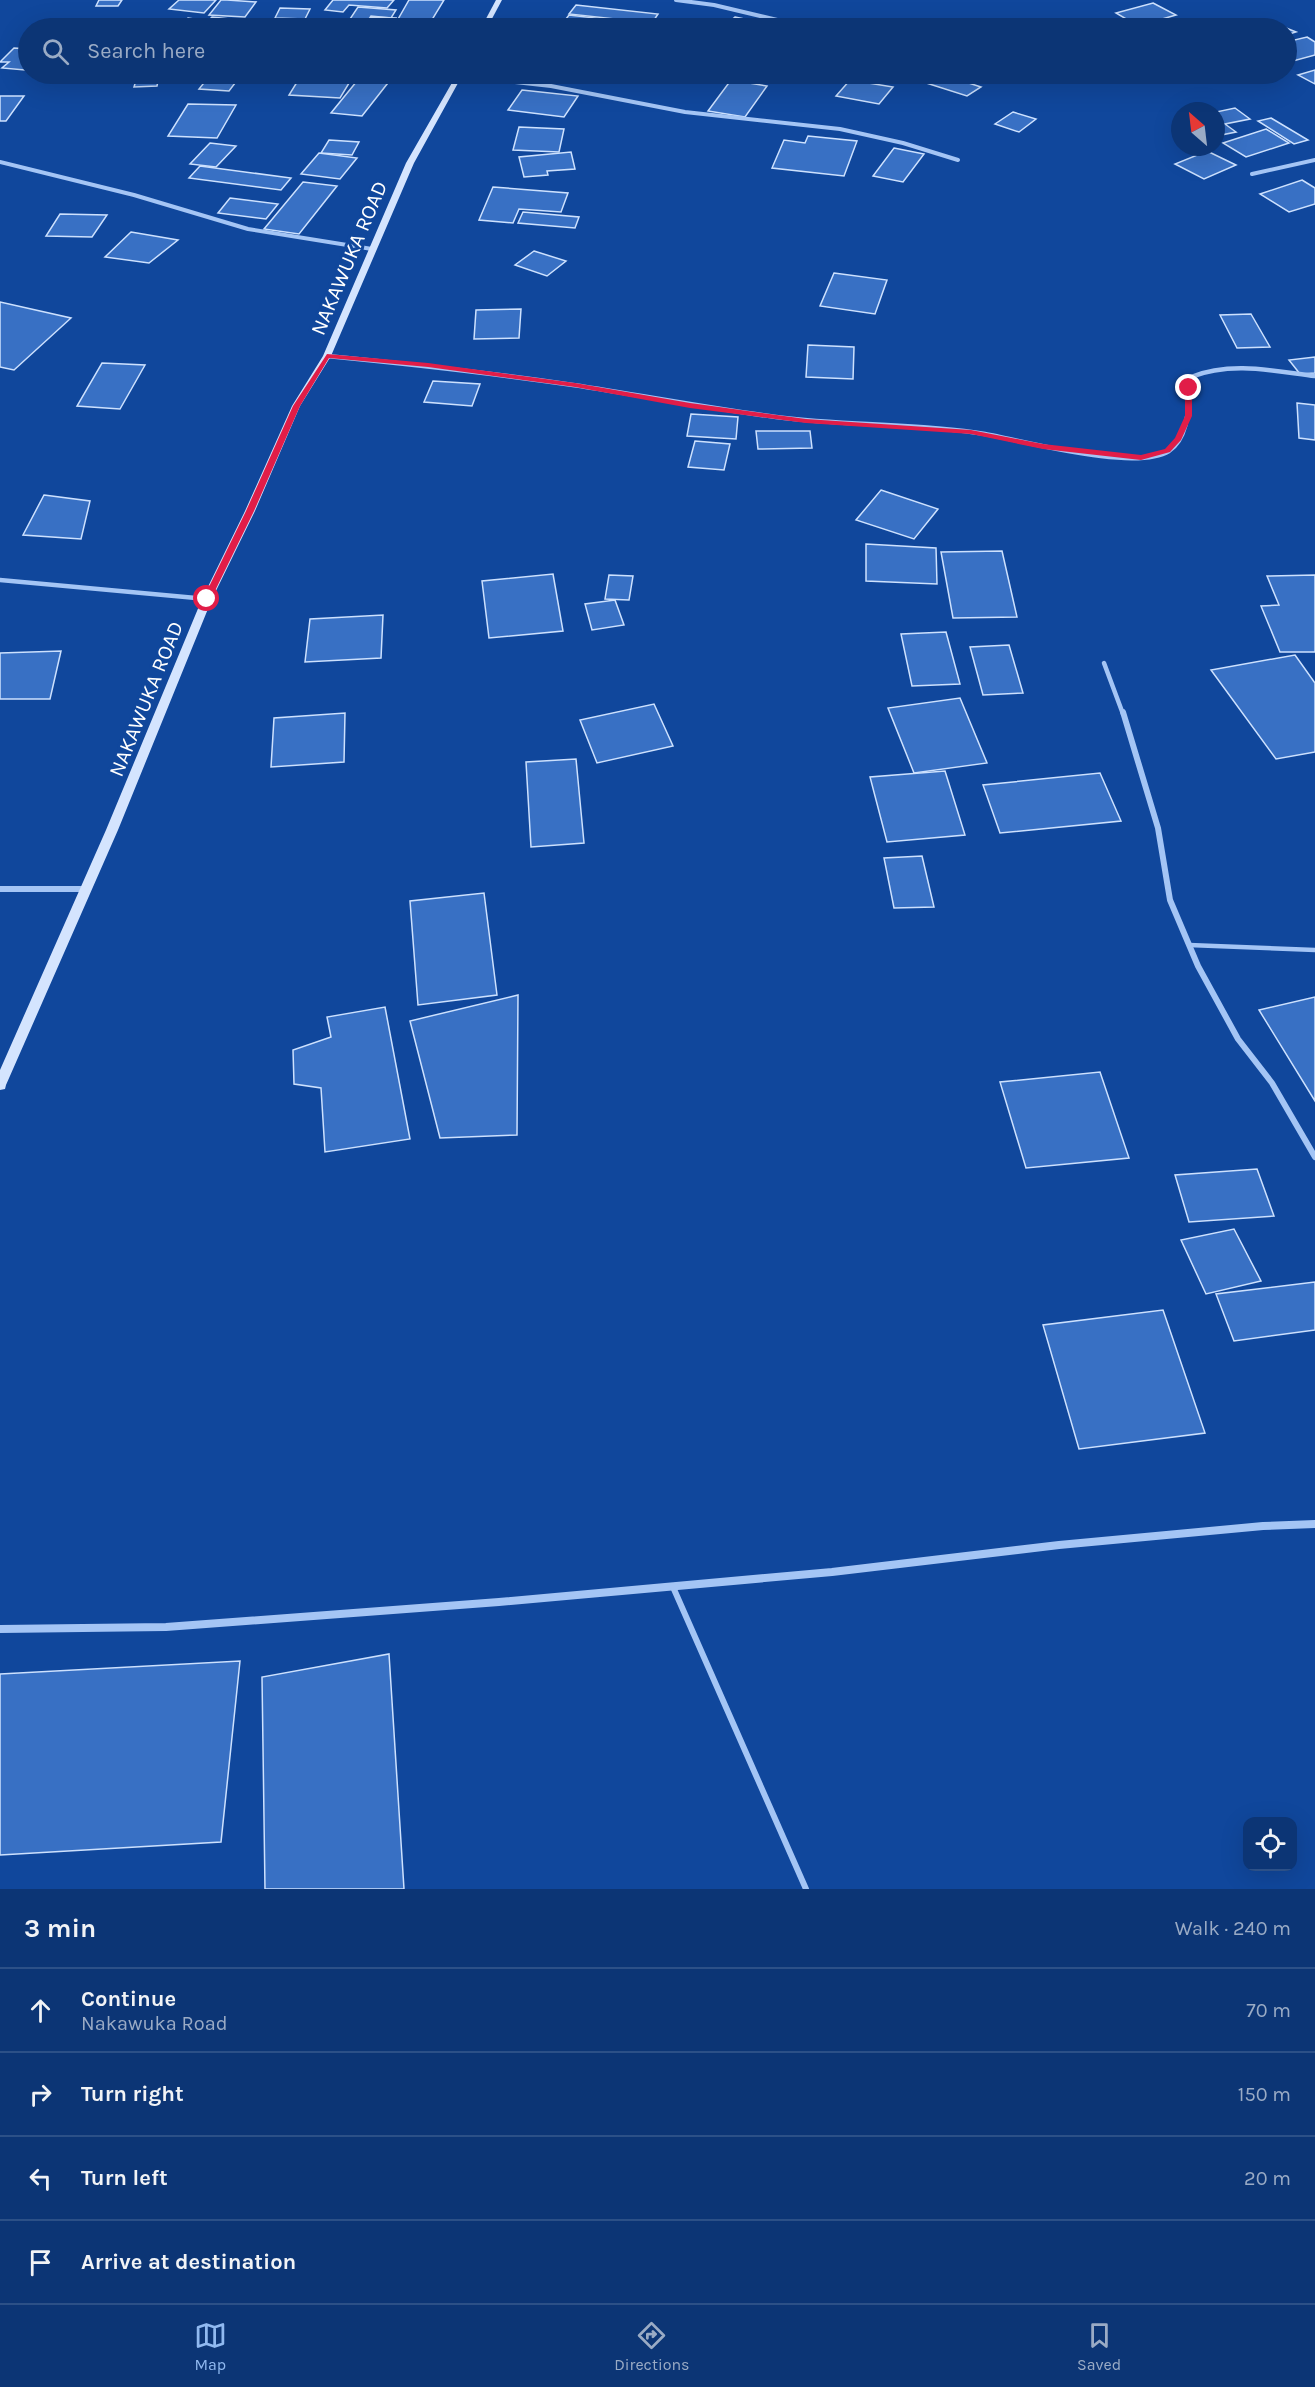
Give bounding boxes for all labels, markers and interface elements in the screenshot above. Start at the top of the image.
search box [18,18,1297,84]
icon: search [39,35,72,68]
text: Search here [87,38,205,64]
north arrow [1171,102,1225,156]
street label: NAKAWUKA ROAD [306,177,392,339]
route end [1175,374,1201,400]
route start [193,585,219,611]
street label: NAKAWUKA ROAD [104,618,188,780]
map controls [1243,1817,1297,1871]
button: locate [1243,1817,1297,1871]
text: 3 min [24,1913,96,1944]
text: Walk · 240 m [1175,1917,1291,1940]
text: Continue [81,1986,176,2012]
icon: ahead [24,1994,57,2027]
text: 70 m [1246,1999,1291,2022]
text: Nakawuka Road [81,2012,228,2035]
icon: right [24,2078,57,2111]
text: Turn right [81,2081,184,2107]
text: 150 m [1238,2083,1291,2106]
icon: left [24,2162,57,2195]
text: Turn left [81,2165,168,2191]
text: 20 m [1244,2167,1291,2190]
icon: arrive [24,2246,57,2279]
text: Arrive at destination [81,2249,296,2275]
tab: Map [194,2319,227,2374]
tab: Directions [614,2319,689,2374]
tab: Saved [1077,2319,1121,2374]

